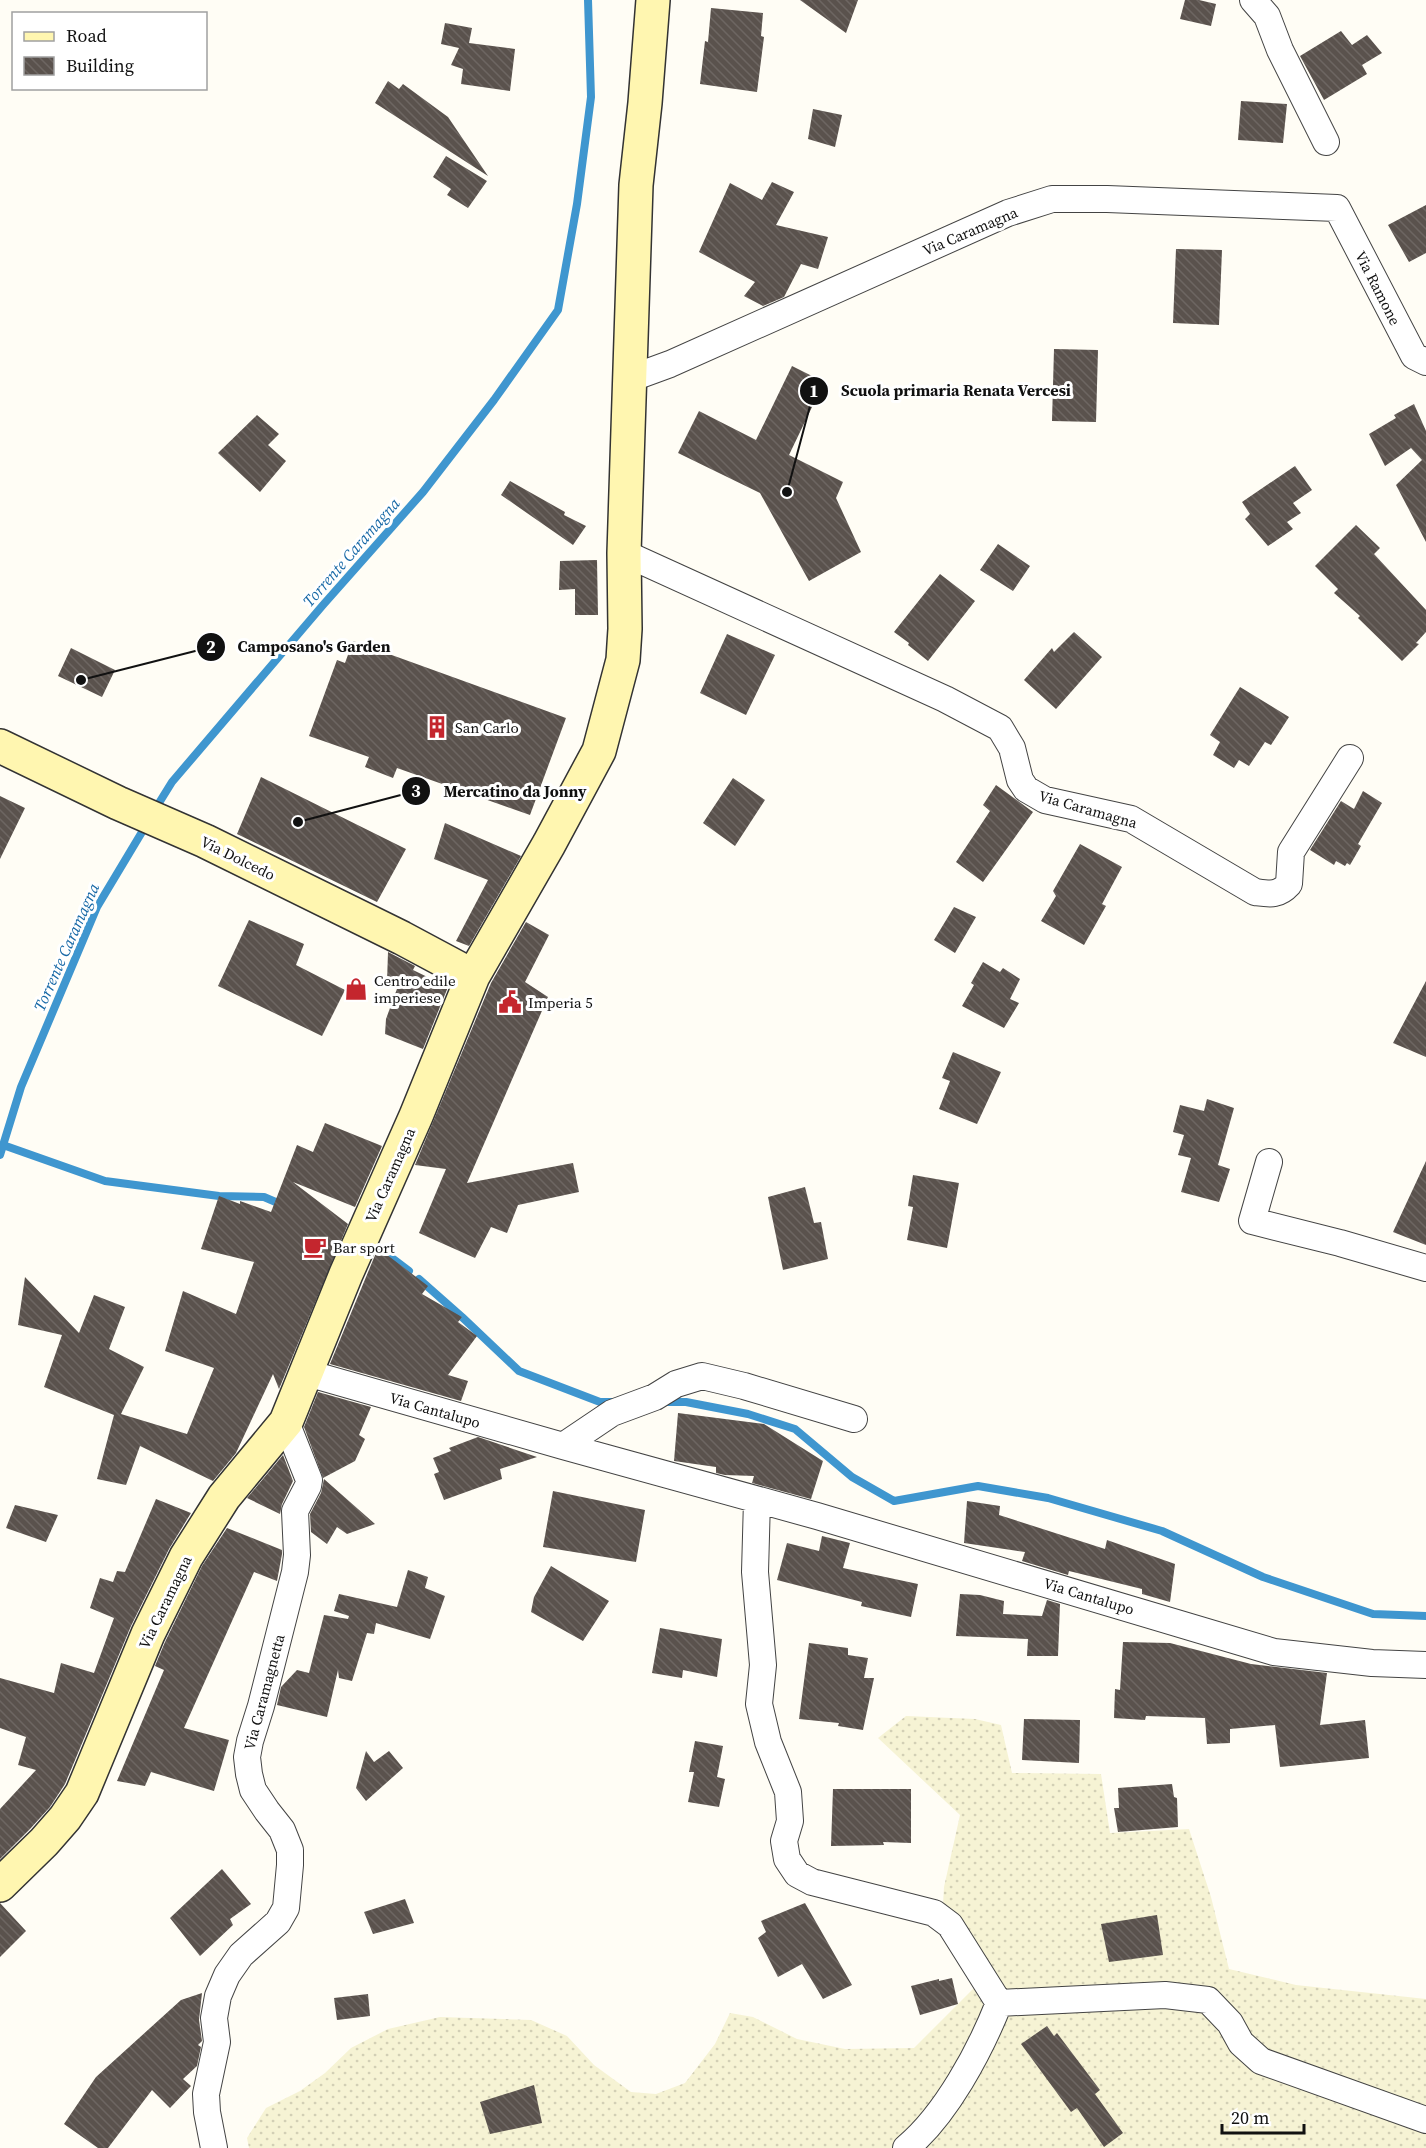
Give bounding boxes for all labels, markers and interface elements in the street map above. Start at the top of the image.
legend [12,12,207,90]
text: Road [66,23,107,48]
text: Building [66,53,134,78]
street label: Via Caramagna [919,201,1021,261]
street label: Via Ramone [1350,247,1406,329]
callout: Scuola primaria Renata Vercesi [799,374,1084,408]
text: 1 [809,378,819,403]
text: Scuola primaria Renata Vercesi [841,379,1071,401]
water label: Torrente Caramagna [297,492,405,611]
callout: Camposano's Garden [196,630,403,664]
text: 2 [206,634,216,659]
text: Camposano's Garden [237,635,391,657]
building icon: San Carlo [424,714,450,740]
place label: San Carlo [455,717,519,738]
callout: Mercatino da Jonny [401,774,598,808]
text: 3 [411,778,421,803]
text: Mercatino da Jonny [443,780,587,802]
street label: Via Caramagna [1036,785,1140,833]
street label: Via Dolcedo [197,831,279,885]
water label: Torrente Caramagna [28,879,104,1015]
place label: Centro edile imperiese [374,970,456,1008]
shop icon: Centro edile imperiese [343,976,369,1002]
public building icon: Imperia 5 [497,989,523,1015]
place label: Imperia 5 [528,992,593,1013]
street label: Via Caramagna [360,1124,420,1226]
cafe icon: Bar sport [302,1234,328,1260]
place label: Bar sport [333,1237,395,1258]
street label: Via Cantalupo [387,1387,483,1433]
street label: Via Caramagna [133,1551,197,1652]
street label: Via Cantalupo [1041,1572,1137,1620]
street label: Via Caramagnetta [238,1631,290,1752]
scale bar [1222,2097,1304,2135]
text: 20 m [1231,2105,1269,2130]

